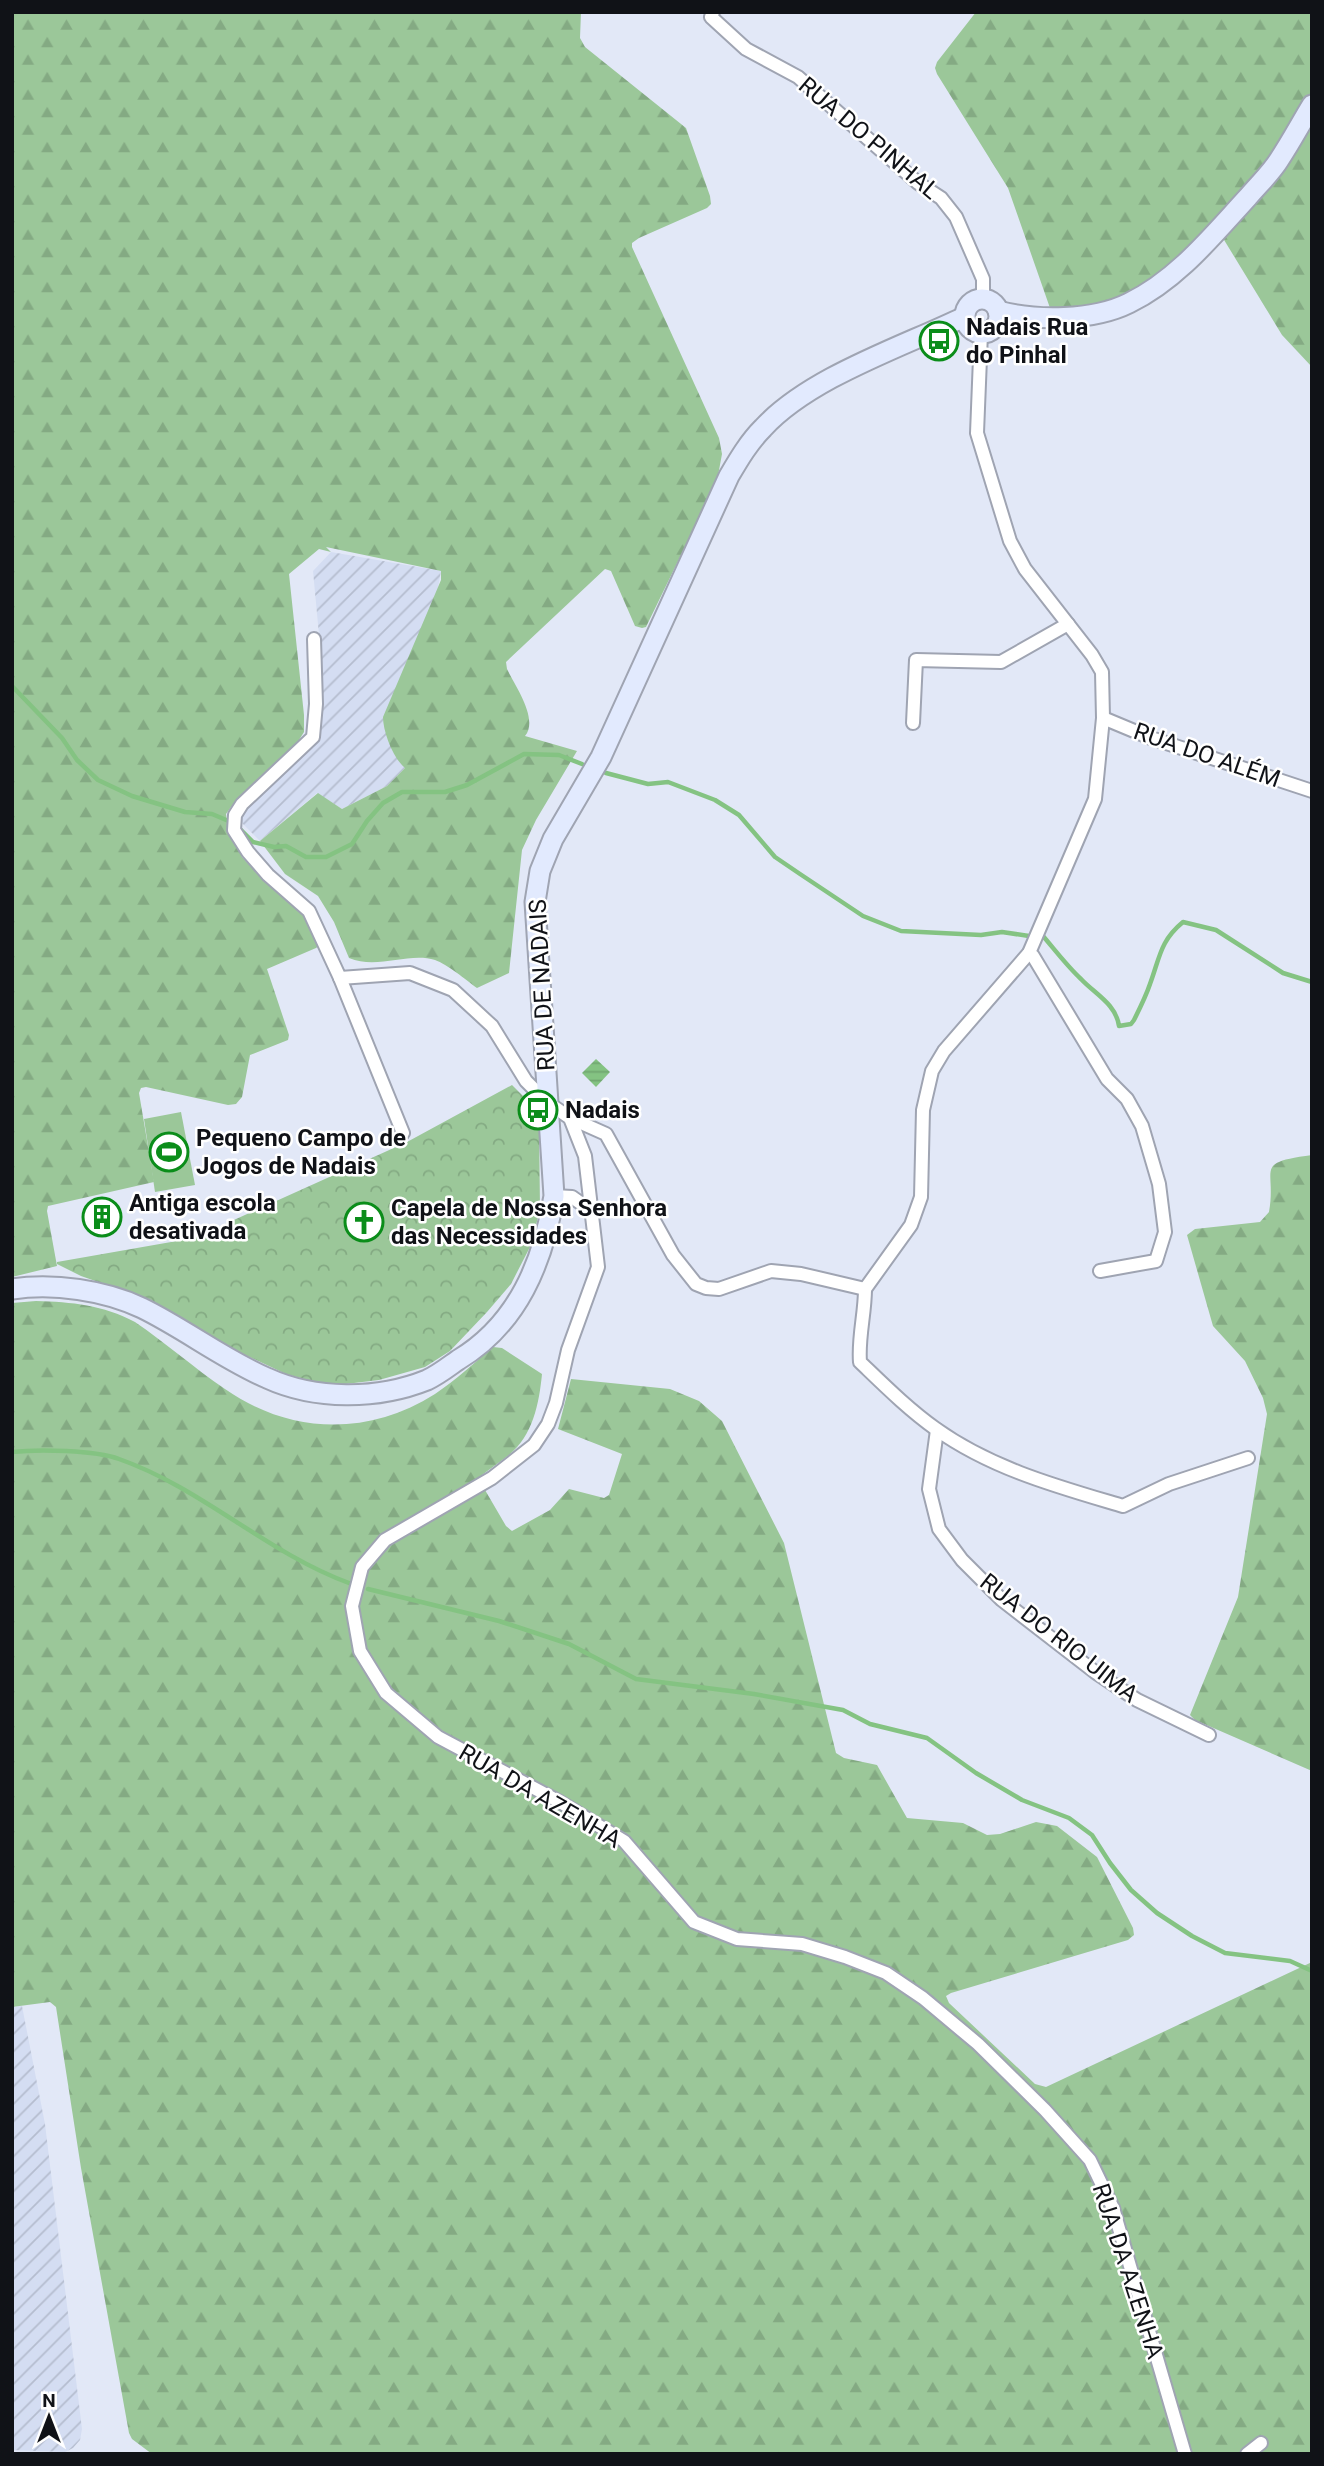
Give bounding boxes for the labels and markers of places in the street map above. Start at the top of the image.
place label: Nadais Rua do Pinhal [966,313,1089,369]
bus stop icon: Nadais Rua do Pinhal [918,320,960,362]
bus stop icon: Nadais [517,1089,559,1131]
place label: Nadais [565,1096,640,1124]
place label: Pequeno Campo de Jogos de Nadais [196,1124,406,1180]
sports icon: Pequeno Campo de Jogos de Nadais [148,1131,190,1173]
place label: Antiga escola desativada [129,1189,276,1245]
place label: Capela de Nossa Senhora das Necessidades [391,1194,667,1250]
building icon: Antiga escola desativada [81,1196,123,1238]
church icon: Capela de Nossa Senhora das Necessidades [343,1201,385,1243]

